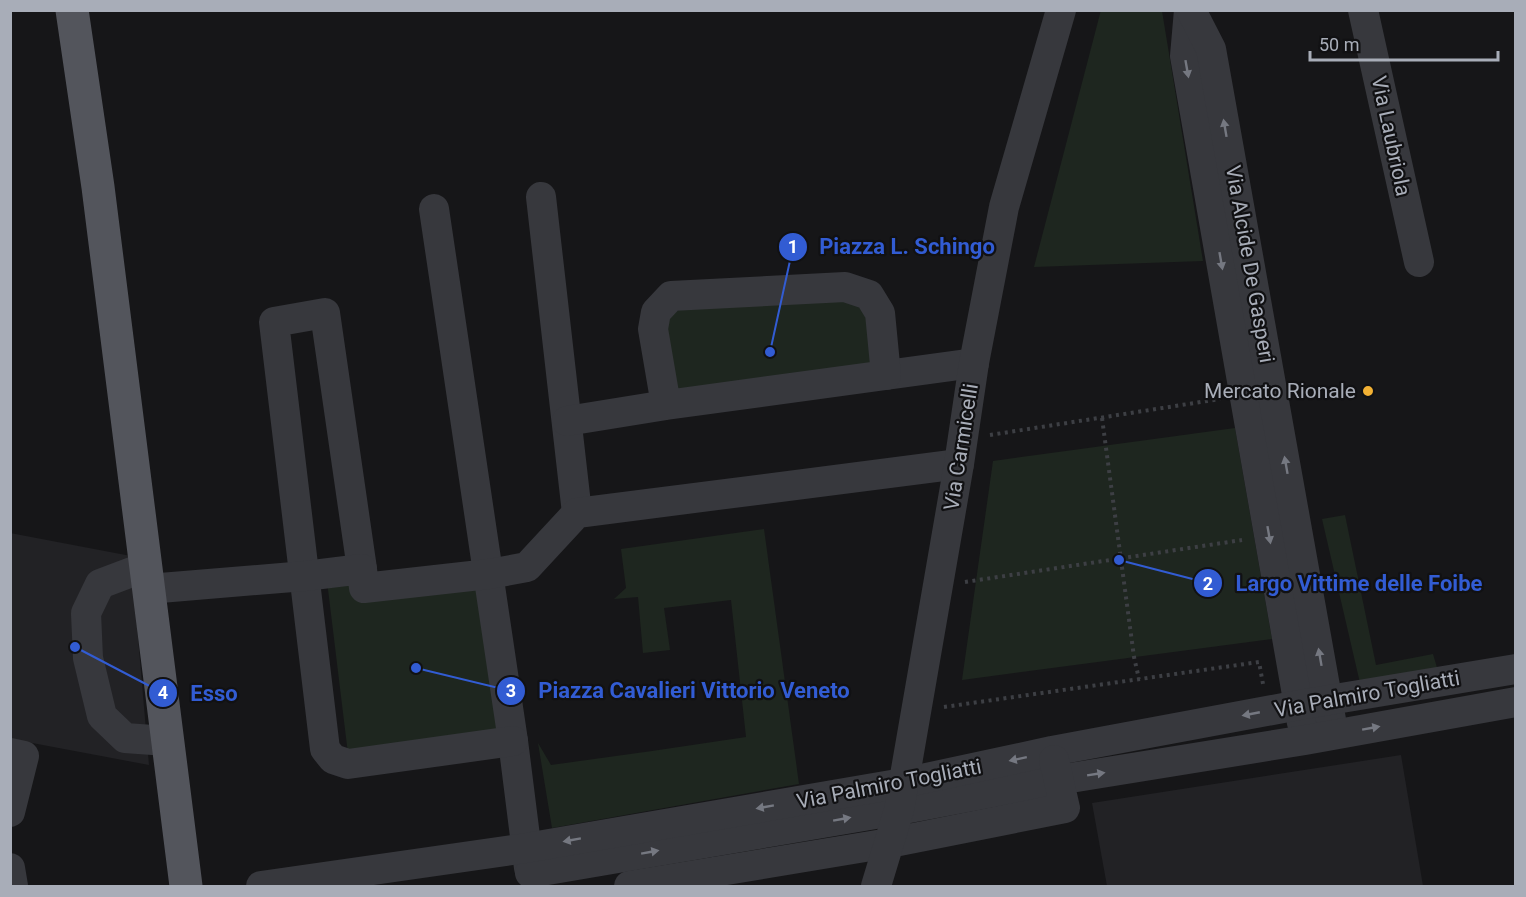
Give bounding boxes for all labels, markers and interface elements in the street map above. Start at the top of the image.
scale bar [1310,24,1498,62]
text: 50 m [1319,34,1359,55]
one-way arrow [1183,59,1192,78]
street label: Via Laubriola [1367,74,1415,198]
one-way arrow [1221,119,1230,138]
street label: Via Alcide De Gasperi [1221,163,1279,365]
callout: Piazza L. Schingo [778,227,1007,267]
text: Piazza L. Schingo [819,234,995,259]
text: 1 [788,236,798,257]
one-way arrow [1217,251,1226,270]
place label: Mercato Rionale [1204,379,1356,403]
street label: Via Carmicelli [939,382,983,512]
marker: Mercato Rionale [1361,384,1375,398]
one-way arrow [1281,455,1290,474]
one-way arrow [1265,526,1274,545]
callout: Largo Vittime delle Foibe [1193,563,1494,603]
text: Largo Vittime delle Foibe [1236,571,1483,596]
text: 2 [1203,573,1213,594]
one-way arrow [1315,647,1324,666]
street label: Via Palmiro Togliatti [1272,666,1462,722]
callout: Piazza Cavalieri Vittorio Veneto [496,671,861,711]
callout: Esso [148,673,250,713]
text: Piazza Cavalieri Vittorio Veneto [538,678,850,703]
text: 3 [506,680,516,701]
text: Esso [190,681,238,706]
text: 4 [158,682,168,703]
one-way arrow [1241,710,1260,719]
one-way arrow [1362,723,1381,732]
street label: Via Palmiro Togliatti [795,754,983,814]
one-way arrow [1009,754,1027,764]
one-way arrow [1086,770,1105,779]
one-way arrow [755,803,774,812]
one-way arrow [832,815,851,824]
one-way arrow [563,836,582,845]
one-way arrow [640,848,659,857]

